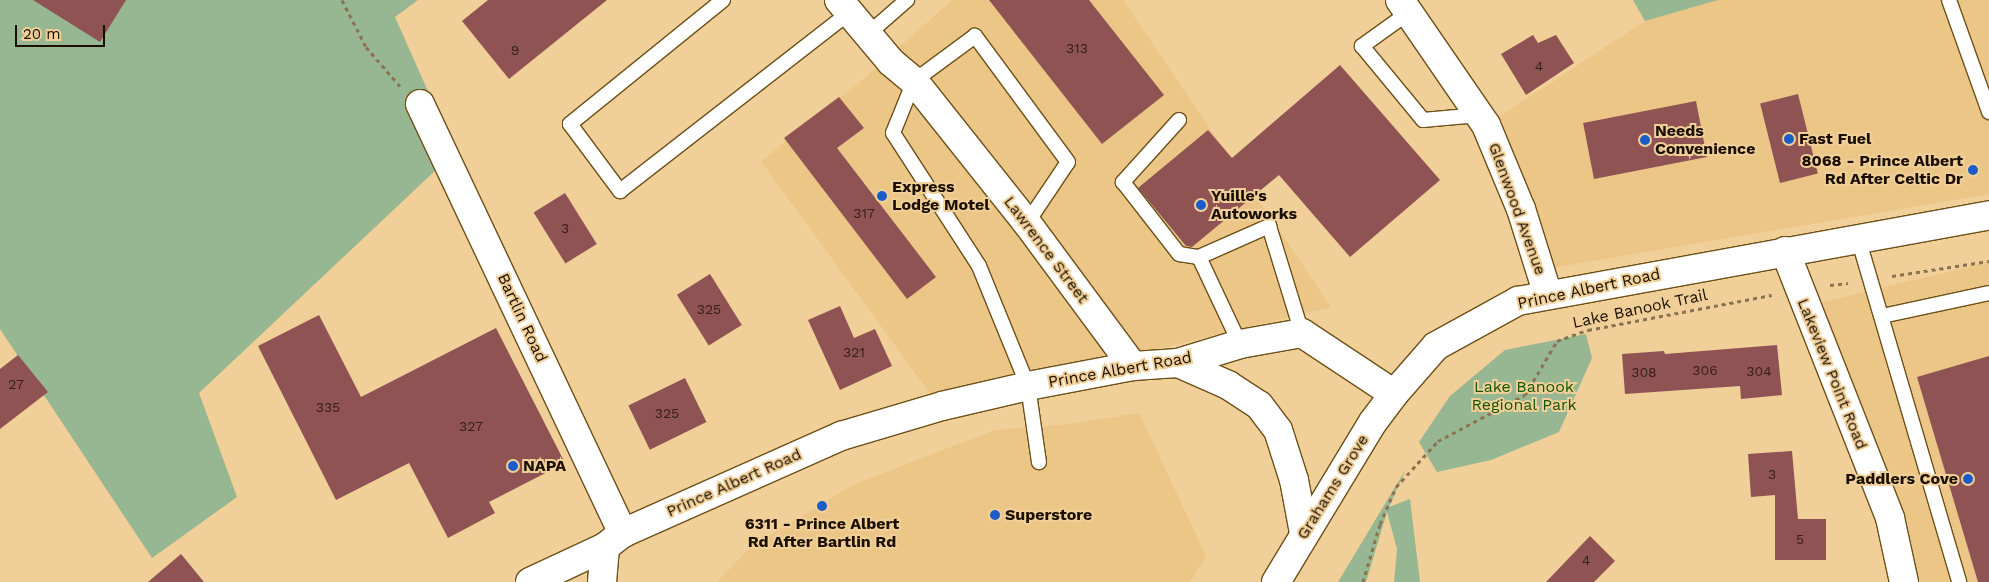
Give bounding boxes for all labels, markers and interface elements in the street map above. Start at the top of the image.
scale bar [18,15,108,47]
text: 20 m [23,25,61,43]
house number: 313 [1066,40,1088,56]
house number: 9 [511,42,519,58]
house number: 4 [1535,58,1543,74]
place label: Needs Convenience [1655,121,1755,159]
place label: Fast Fuel [1799,129,1871,149]
marker: Fast Fuel [1783,133,1795,145]
marker: Needs Convenience [1639,134,1651,146]
street label: Glenwood Avenue [1484,140,1550,278]
place label: 8068 - Prince Albert Rd After Celtic Dr [1801,151,1963,189]
marker: 8068 - Prince Albert Rd After Celtic Dr [1967,164,1979,176]
place label: Express Lodge Motel [892,177,989,215]
place label: Yuille's Autoworks [1211,186,1297,224]
marker: Express Lodge Motel [876,190,888,202]
street label: Lawrence Street [1000,193,1092,307]
marker: Yuille's Autoworks [1195,199,1207,211]
house number: 317 [853,205,875,221]
house number: 3 [561,220,569,236]
street label: Prince Albert Road [1516,264,1662,314]
street label: Bartlin Road [493,271,551,365]
street label: Lake Banook Trail [1570,285,1710,333]
street label: Lakeview Point Road [1793,296,1871,452]
house number: 325 [697,301,721,317]
house number: 321 [843,344,865,360]
street label: Prince Albert Road [1046,348,1194,392]
house number: 306 [1692,362,1718,378]
house number: 304 [1746,363,1772,379]
house number: 308 [1631,364,1657,380]
house number: 27 [8,376,24,392]
park label: Lake Banook Regional Park [1471,377,1577,415]
house number: 335 [316,399,340,415]
house number: 325 [655,405,679,421]
house number: 327 [459,418,483,434]
street label: Grahams Grove [1293,431,1373,543]
street label: Prince Albert Road [663,445,805,521]
place label: NAPA [523,456,566,476]
marker: NAPA [507,460,519,472]
house number: 3 [1768,466,1776,482]
place label: Paddlers Cove [1845,469,1958,489]
marker: Paddlers Cove [1962,473,1974,485]
marker: 6311 - Prince Albert Rd After Bartlin Rd [816,500,828,512]
place label: Superstore [1005,505,1092,525]
marker: Superstore [989,509,1001,521]
place label: 6311 - Prince Albert Rd After Bartlin Rd [745,514,899,552]
house number: 5 [1796,531,1804,547]
house number: 4 [1582,552,1590,568]

